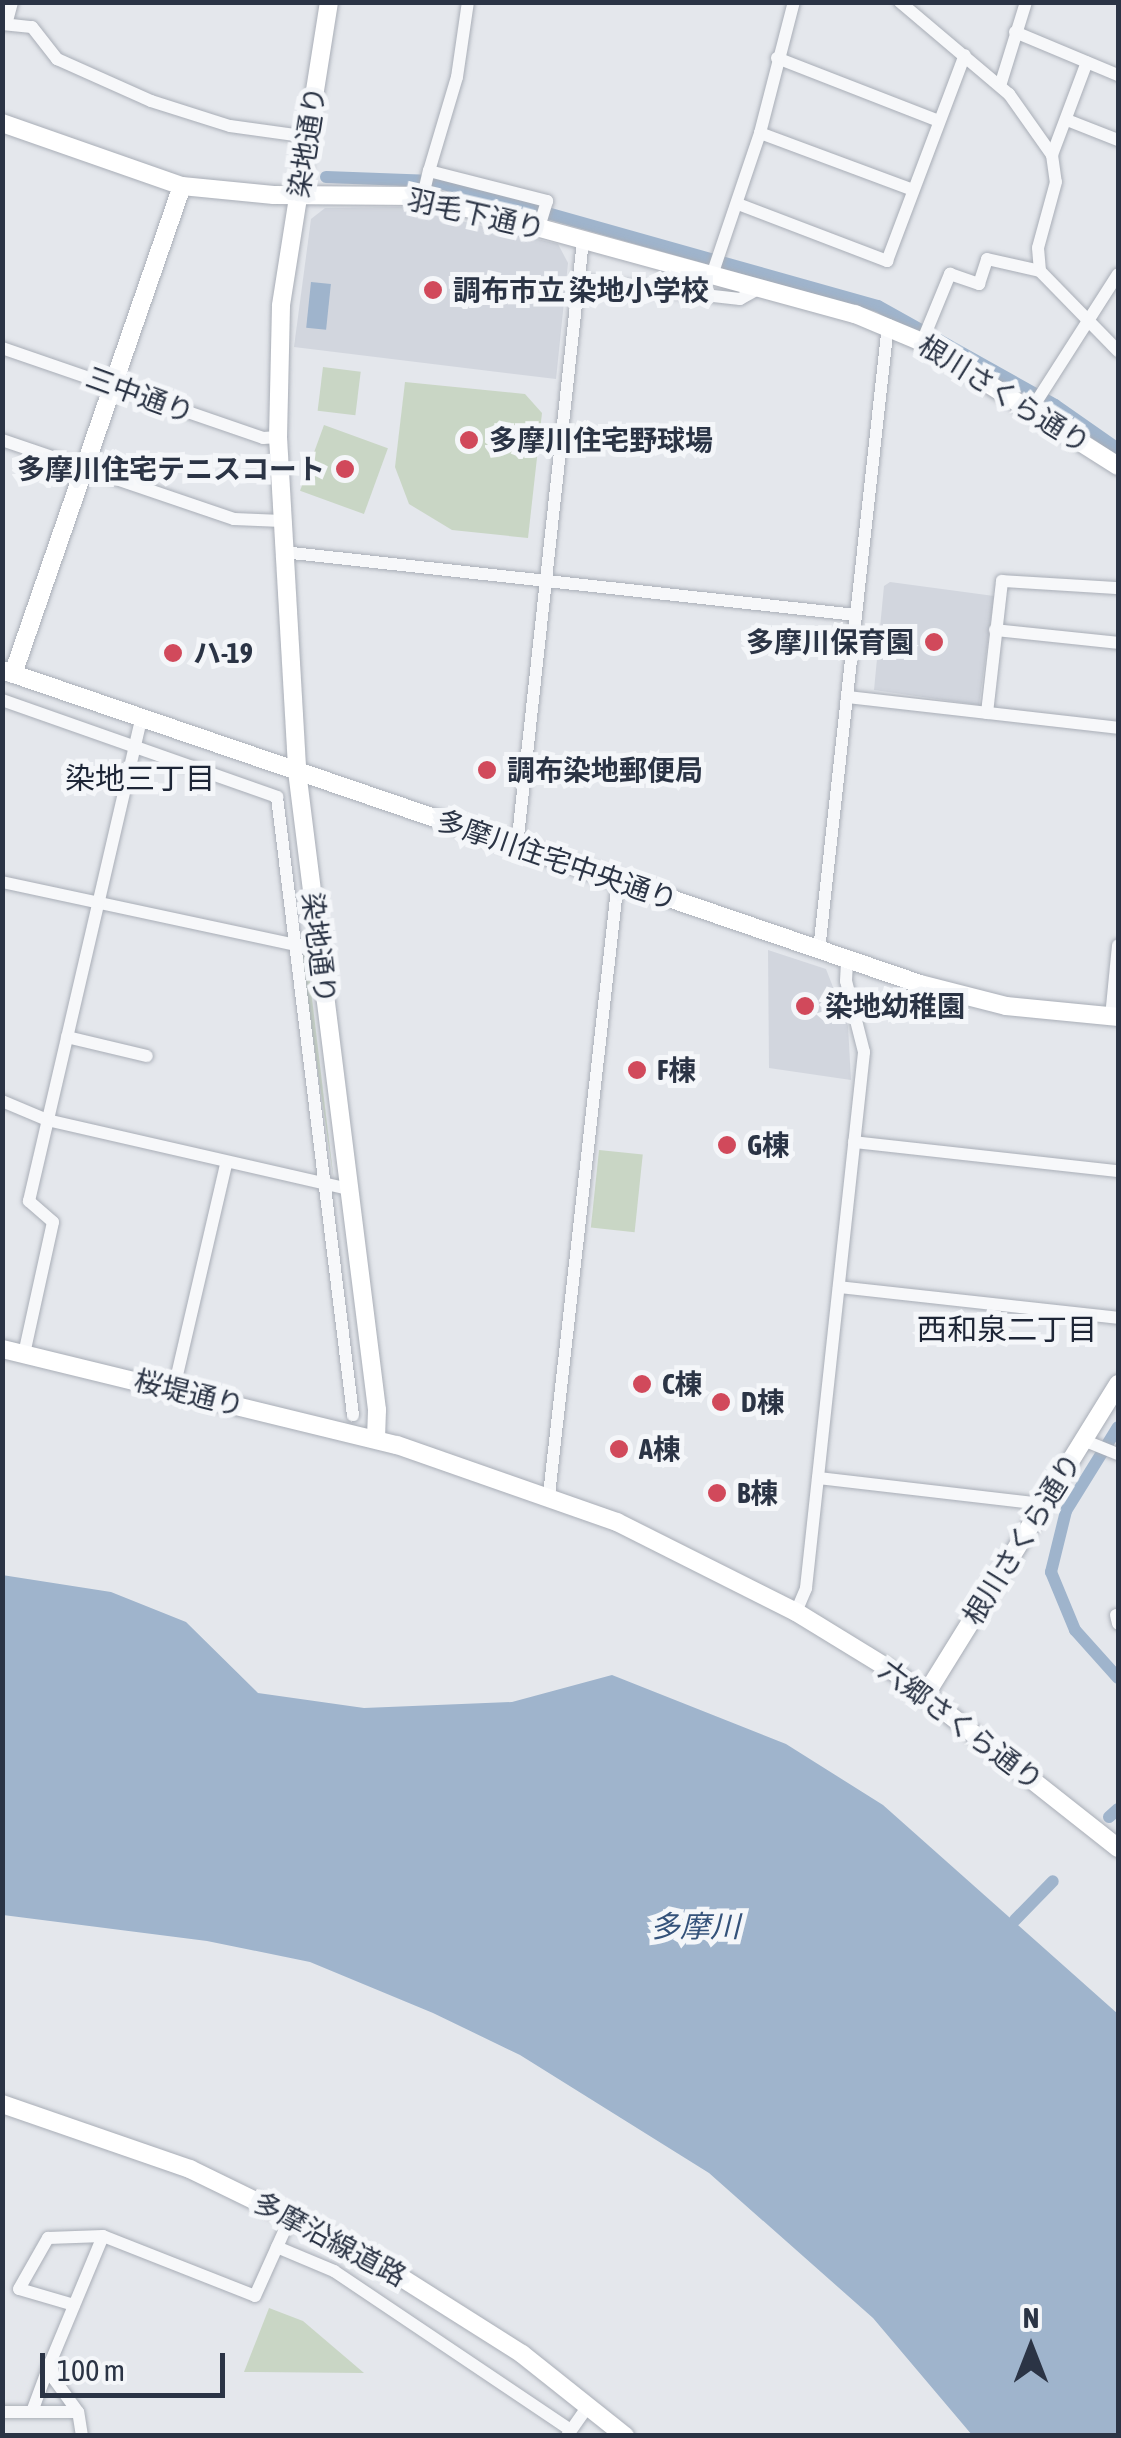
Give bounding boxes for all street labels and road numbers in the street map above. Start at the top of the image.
street label: 染地通り [282,84,332,200]
street label: 羽毛下通り [404,182,548,246]
street label: 根川さくら通り [912,328,1096,460]
street label: 三中通り [82,360,198,430]
street label: 多摩川住宅中央通り [432,803,682,917]
street label: 染地通り [296,890,342,1006]
street label: 桜堤通り [131,1363,247,1423]
street label: 根川さくら通り [956,1447,1088,1631]
street label: 六郷さくら通り [873,1653,1049,1797]
street label: 多摩沿線道路 [248,2185,412,2293]

